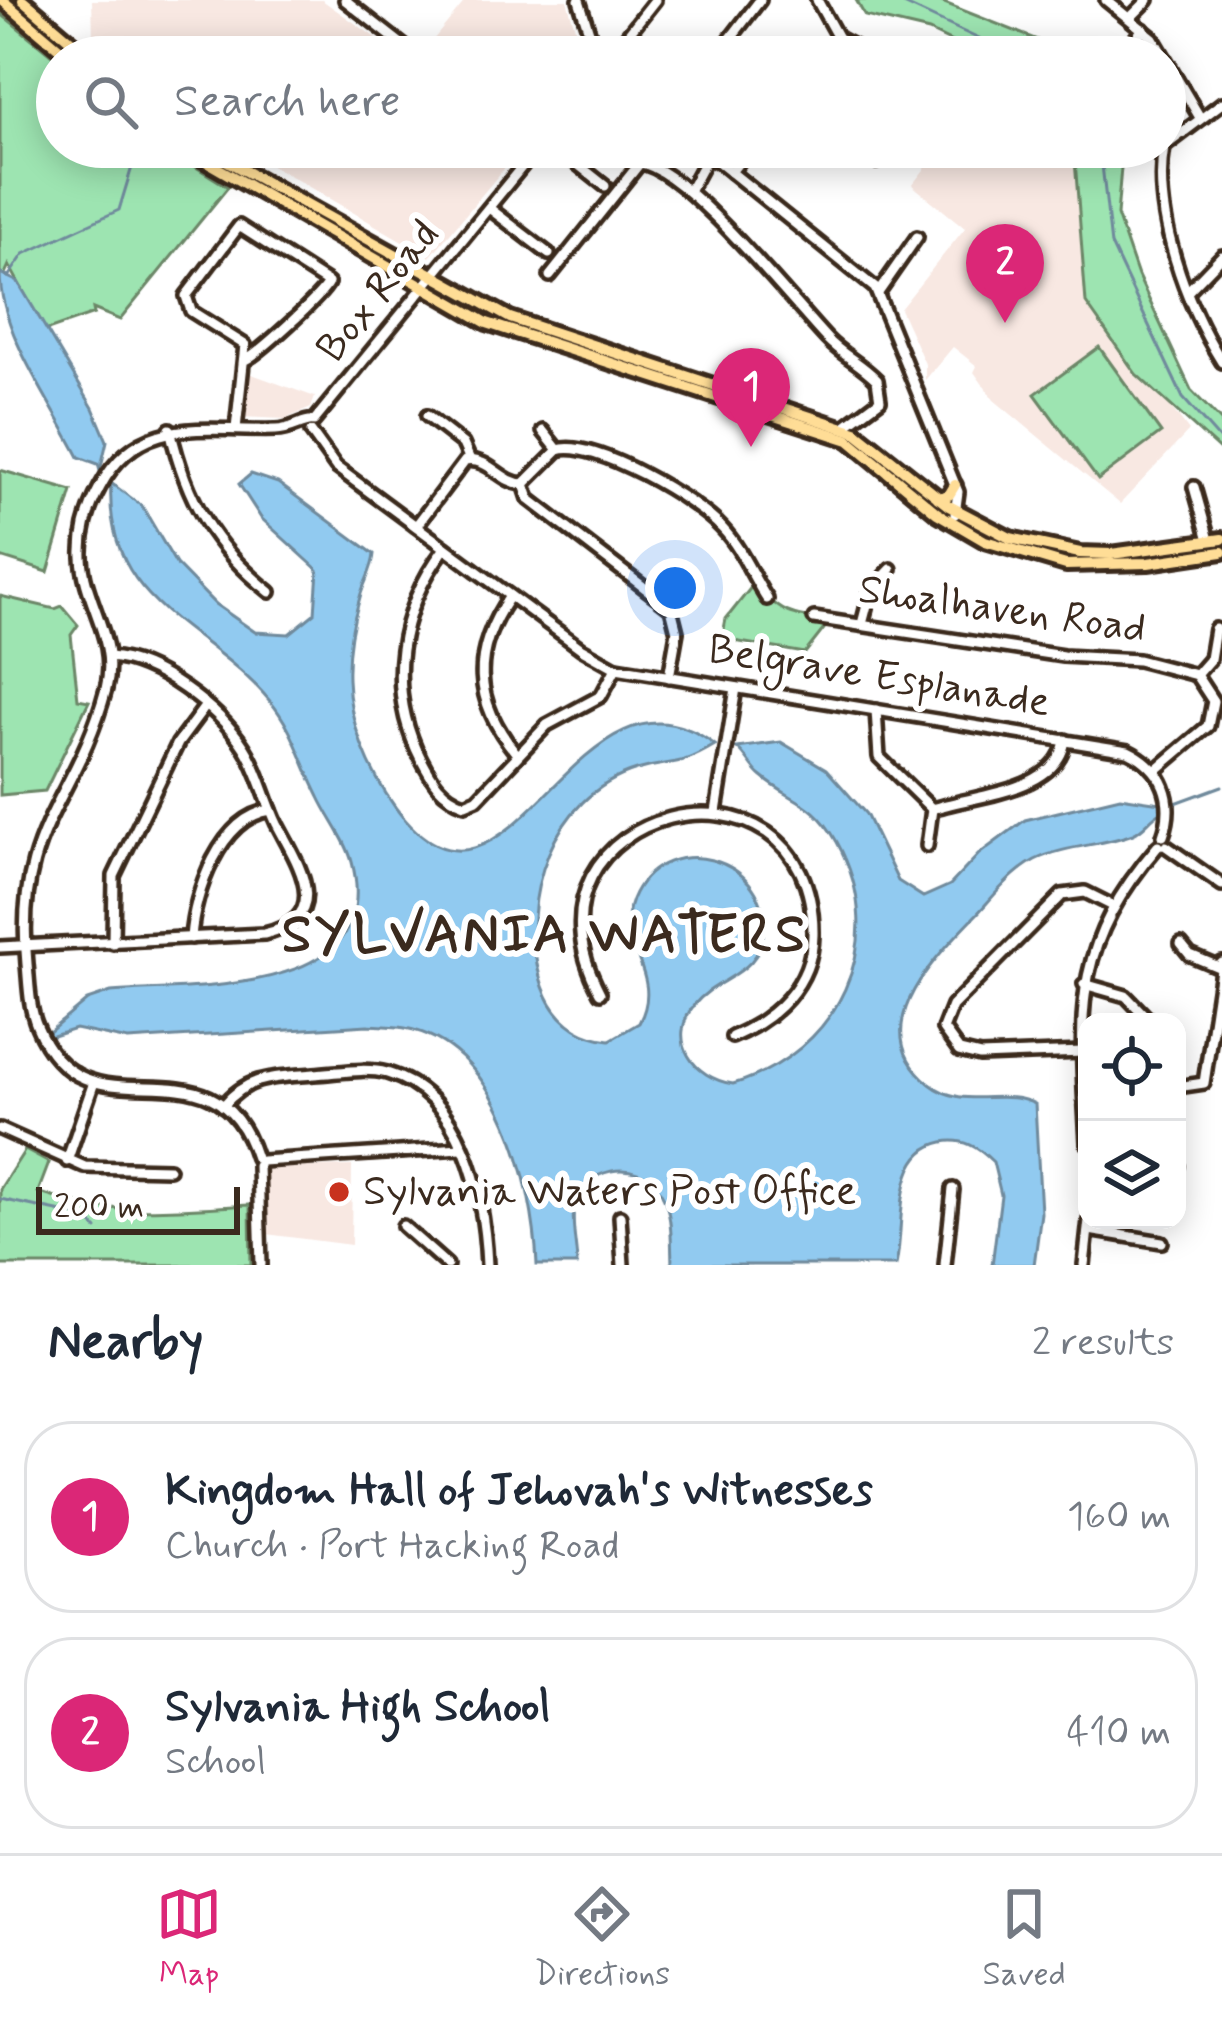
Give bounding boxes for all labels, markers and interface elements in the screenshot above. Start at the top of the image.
search box [36,36,1186,168]
icon: search [78,69,144,135]
text: Search here [174,73,401,132]
street label: Box Road [305,210,453,374]
pin: 2 [966,224,1044,323]
pin: 1 [712,348,790,447]
your location [645,558,705,618]
street label: Shoalhaven Road [855,563,1149,657]
street label: Belgrave Esplanade [704,623,1054,734]
district label: SYLVANIA WATERS [282,901,808,972]
map controls [1078,1013,1186,1229]
button: locate [1078,1013,1186,1121]
button: layers [1078,1121,1186,1229]
place label: Sylvania Waters Post Office [363,1165,856,1220]
marker: Sylvania Waters Post Office [326,1179,352,1205]
scale bar [36,1181,240,1234]
text: 200 m [54,1186,144,1230]
text: Nearby [48,1310,203,1376]
text: 2 results [1032,1318,1174,1369]
text: Kingdom Hall of Jehovah's Witnesses [165,1462,873,1521]
text: 1 [81,1492,99,1543]
text: 160 m [1067,1492,1171,1543]
text: Church · Port Hacking Road [165,1521,619,1572]
text: Sylvania High School [165,1678,551,1737]
text: 2 [80,1708,100,1759]
text: 410 m [1067,1708,1171,1759]
text: School [165,1737,266,1788]
tab: Map [156,1881,222,1997]
tab: Directions [534,1881,670,1997]
tab: Saved [982,1881,1066,1997]

